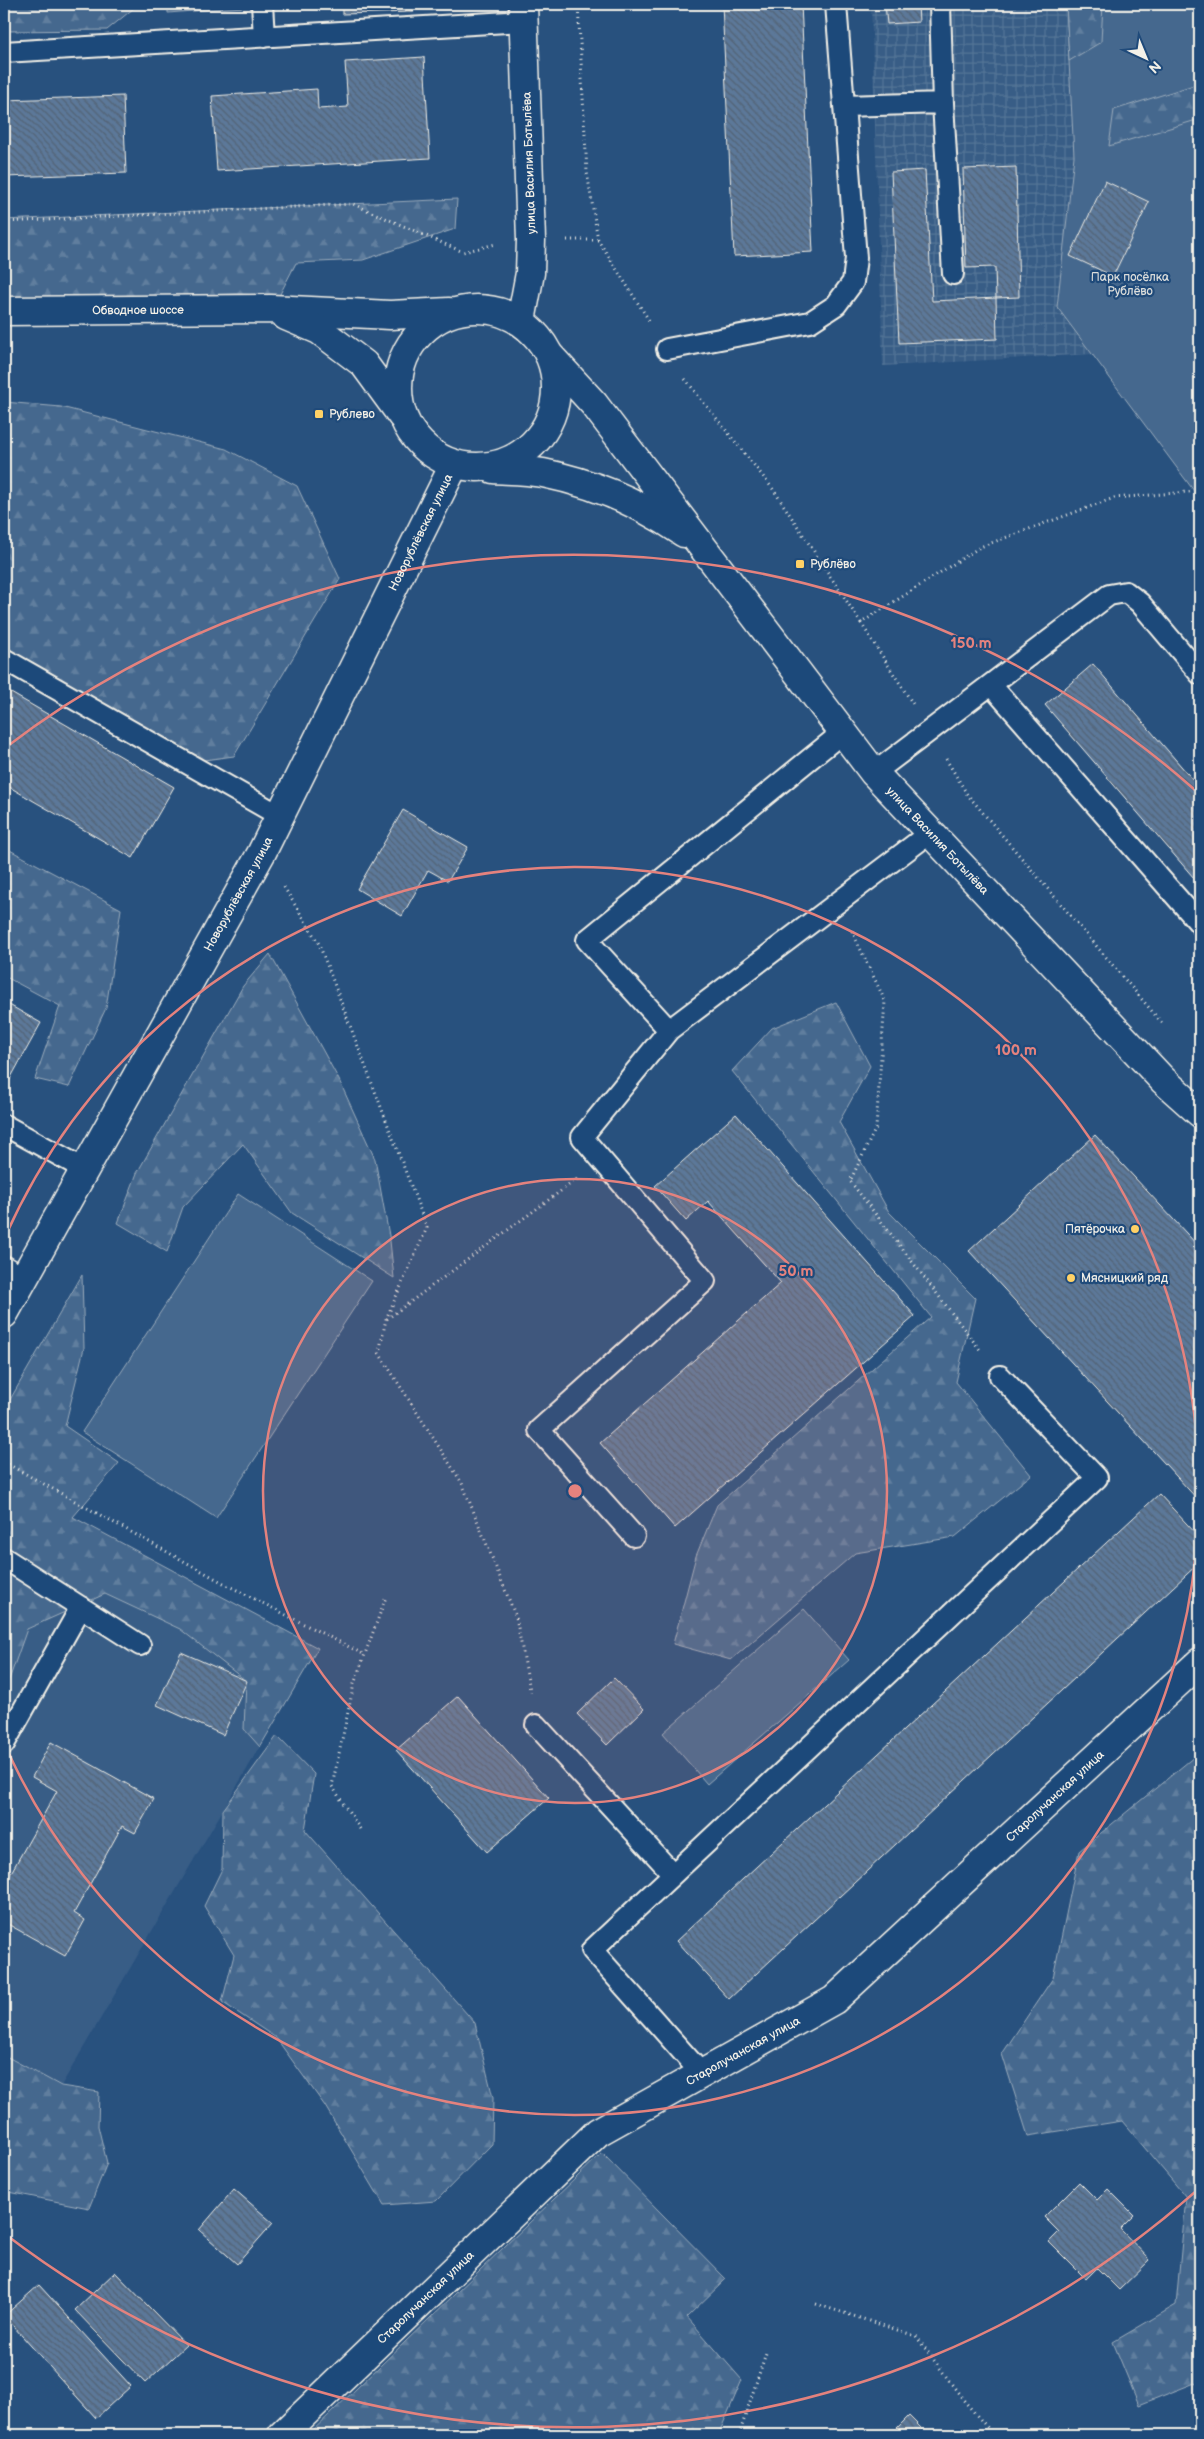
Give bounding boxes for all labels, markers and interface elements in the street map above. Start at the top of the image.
north arrow [1122,32,1172,82]
text: N [1145,57,1164,77]
street label: улица Василия Ботылёва [520,92,539,234]
park label: Парк посёлка Рублёво [1091,270,1169,299]
street label: Обводное шоссе [92,303,184,318]
place label: Рублево [329,407,375,422]
marker: Рублево [313,408,325,420]
street label: Новорублёвская улица [386,472,456,594]
place label: Рублёво [810,557,856,572]
marker: Рублёво [794,558,806,570]
text: 150 m [950,634,992,653]
street label: улица Василия Ботылёва [883,784,992,898]
street label: Новорублёвская улица [201,834,276,954]
text: 100 m [995,1041,1037,1060]
place label: Пятёрочка [1065,1222,1125,1237]
marker: Пятёрочка [1129,1223,1141,1235]
text: 50 m [779,1262,814,1281]
place label: Мясницкий ряд [1081,1271,1169,1286]
marker: Мясницкий ряд [1065,1272,1077,1284]
centre of rings [566,1482,584,1500]
street label: Старолучанская улица [1003,1747,1108,1845]
street label: Старолучанская улица [684,2013,803,2089]
street label: Старолучанская улица [374,2248,477,2347]

